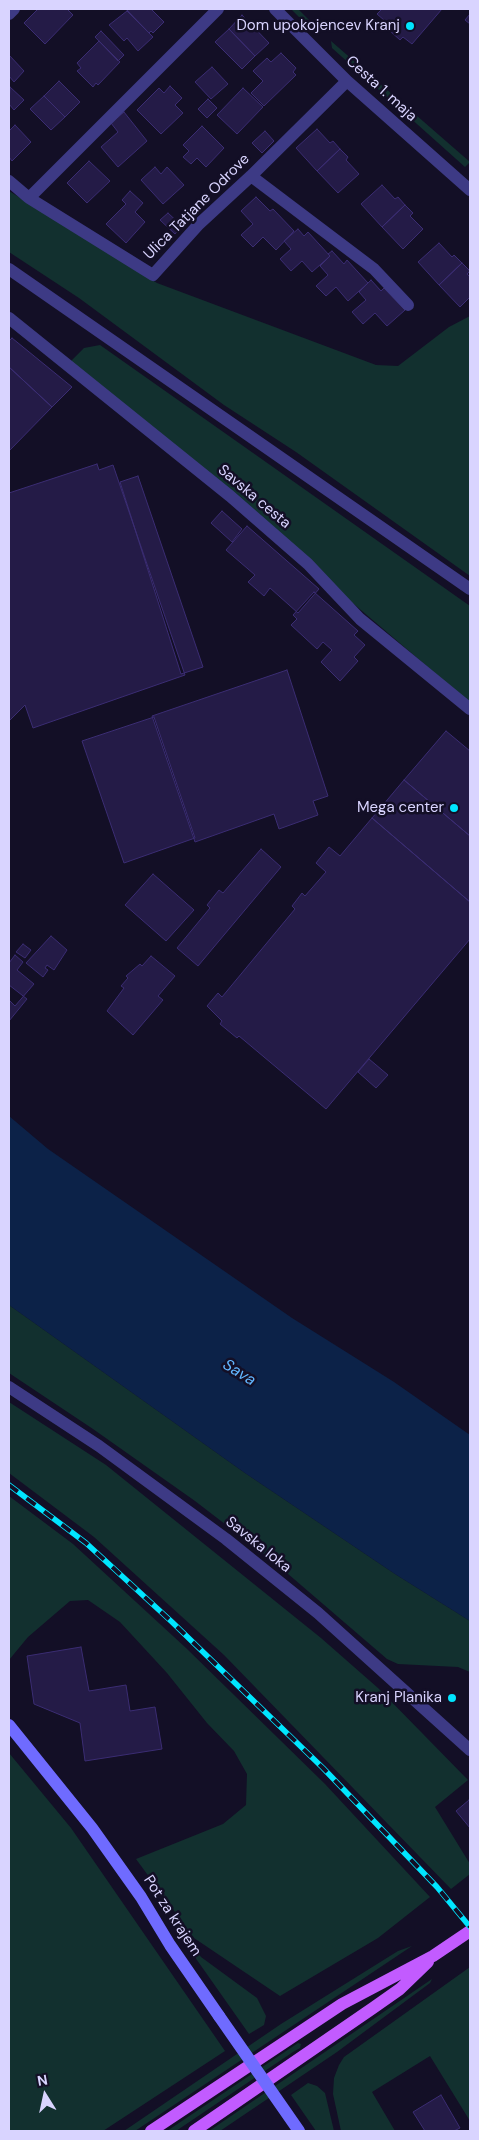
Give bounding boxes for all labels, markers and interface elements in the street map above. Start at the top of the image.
place label: Dom upokojencev Kranj [236,17,400,35]
marker: Dom upokojencev Kranj [404,20,416,32]
street label: Cesta 1. maja [342,52,420,126]
street label: Ulica Tatjane Odrove [140,150,254,264]
street label: Savska cesta [214,461,294,533]
place label: Mega center [357,799,444,817]
marker: Mega center [448,802,460,814]
water label: Sava [219,1356,259,1390]
street label: Savska loka [222,1513,294,1577]
place label: Kranj Planika [355,1689,442,1707]
marker: Kranj Planika [446,1692,458,1704]
street label: Pot za krajem [139,1872,205,1960]
north arrow [20,2070,70,2120]
text: N [36,2070,49,2090]

